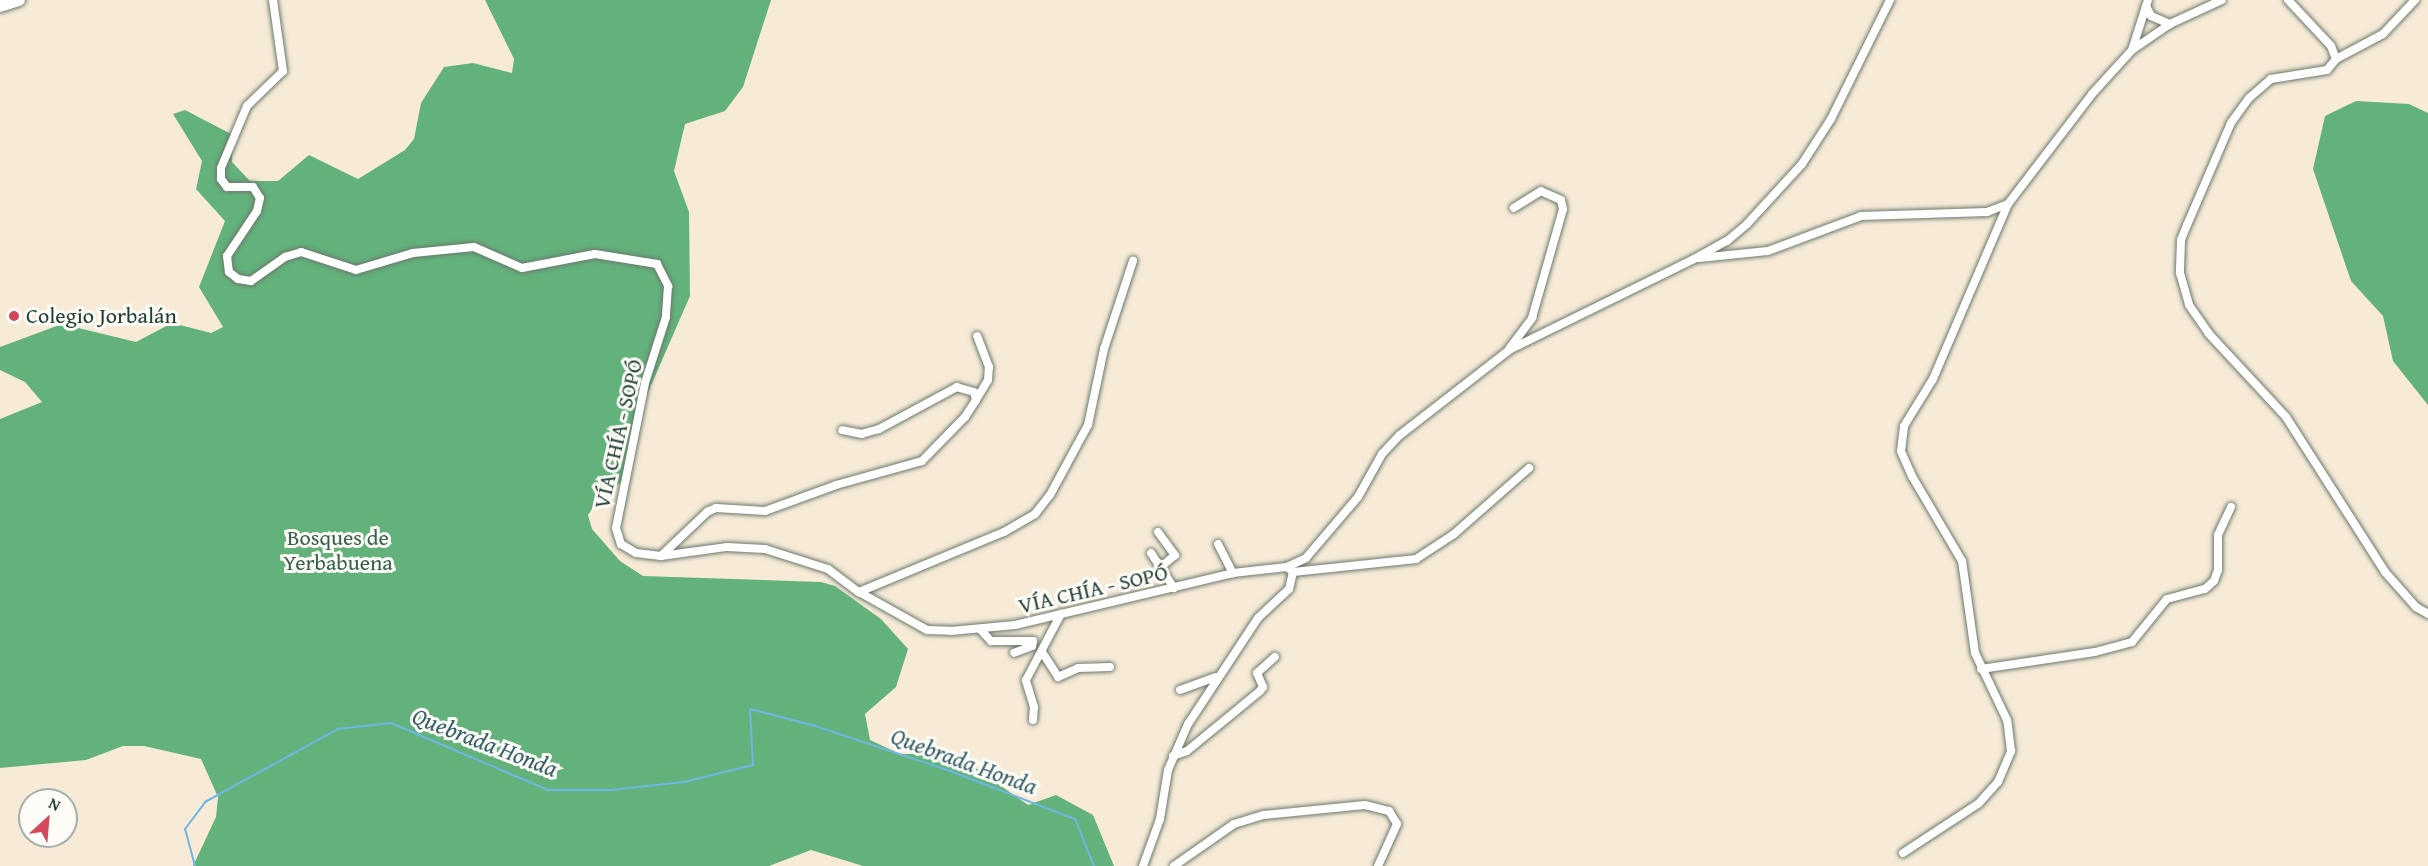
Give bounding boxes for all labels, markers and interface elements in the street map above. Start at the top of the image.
place label: Colegio Jorbalán [26,303,177,329]
marker: Colegio Jorbalán [7,309,21,323]
street label: VÍA CHÍA - SOPÓ [588,357,648,511]
park label: Bosques de Yerbabuena [283,524,393,576]
street label: VÍA CHÍA - SOPÓ [1016,559,1170,619]
water label: Quebrada Honda [408,701,562,783]
water label: Quebrada Honda [887,721,1041,801]
north arrow [18,788,78,848]
text: N [45,790,65,817]

